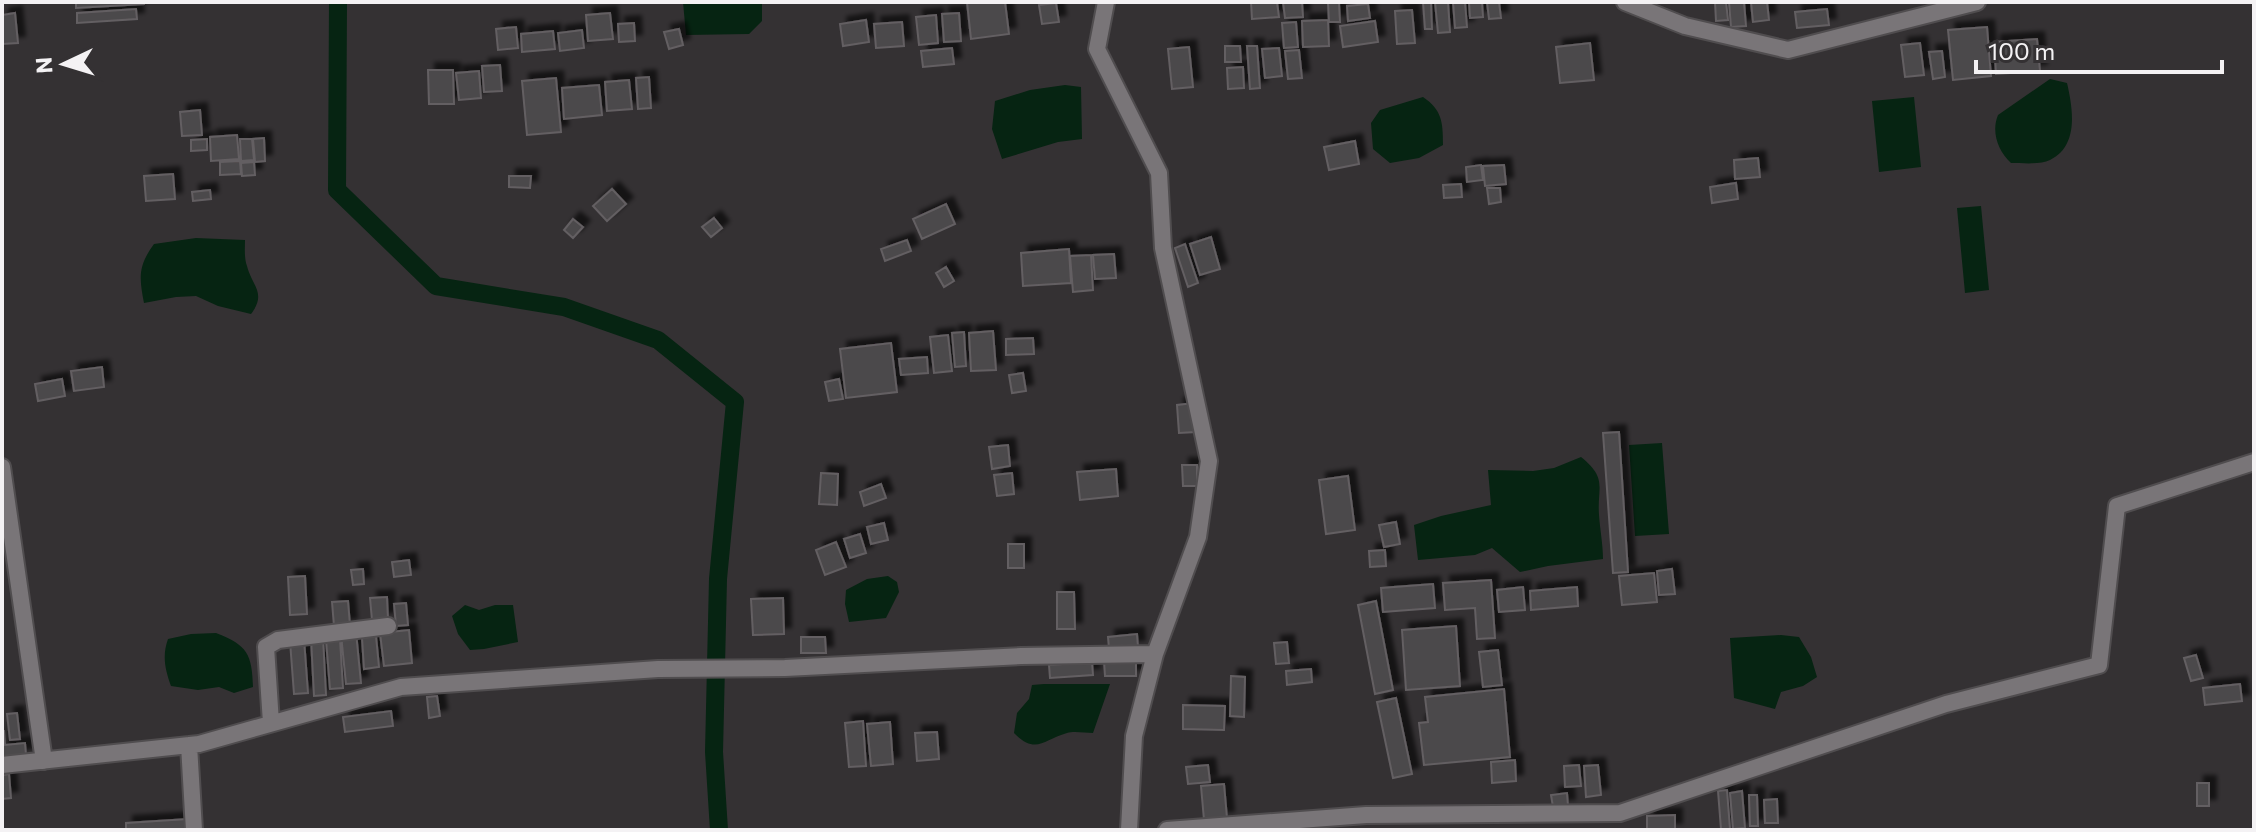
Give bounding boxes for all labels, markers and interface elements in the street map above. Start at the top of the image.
north arrow [24,24,104,104]
scale bar [1976,24,2222,74]
text: 100 m [1988,36,2055,65]
text: N [30,56,58,75]

